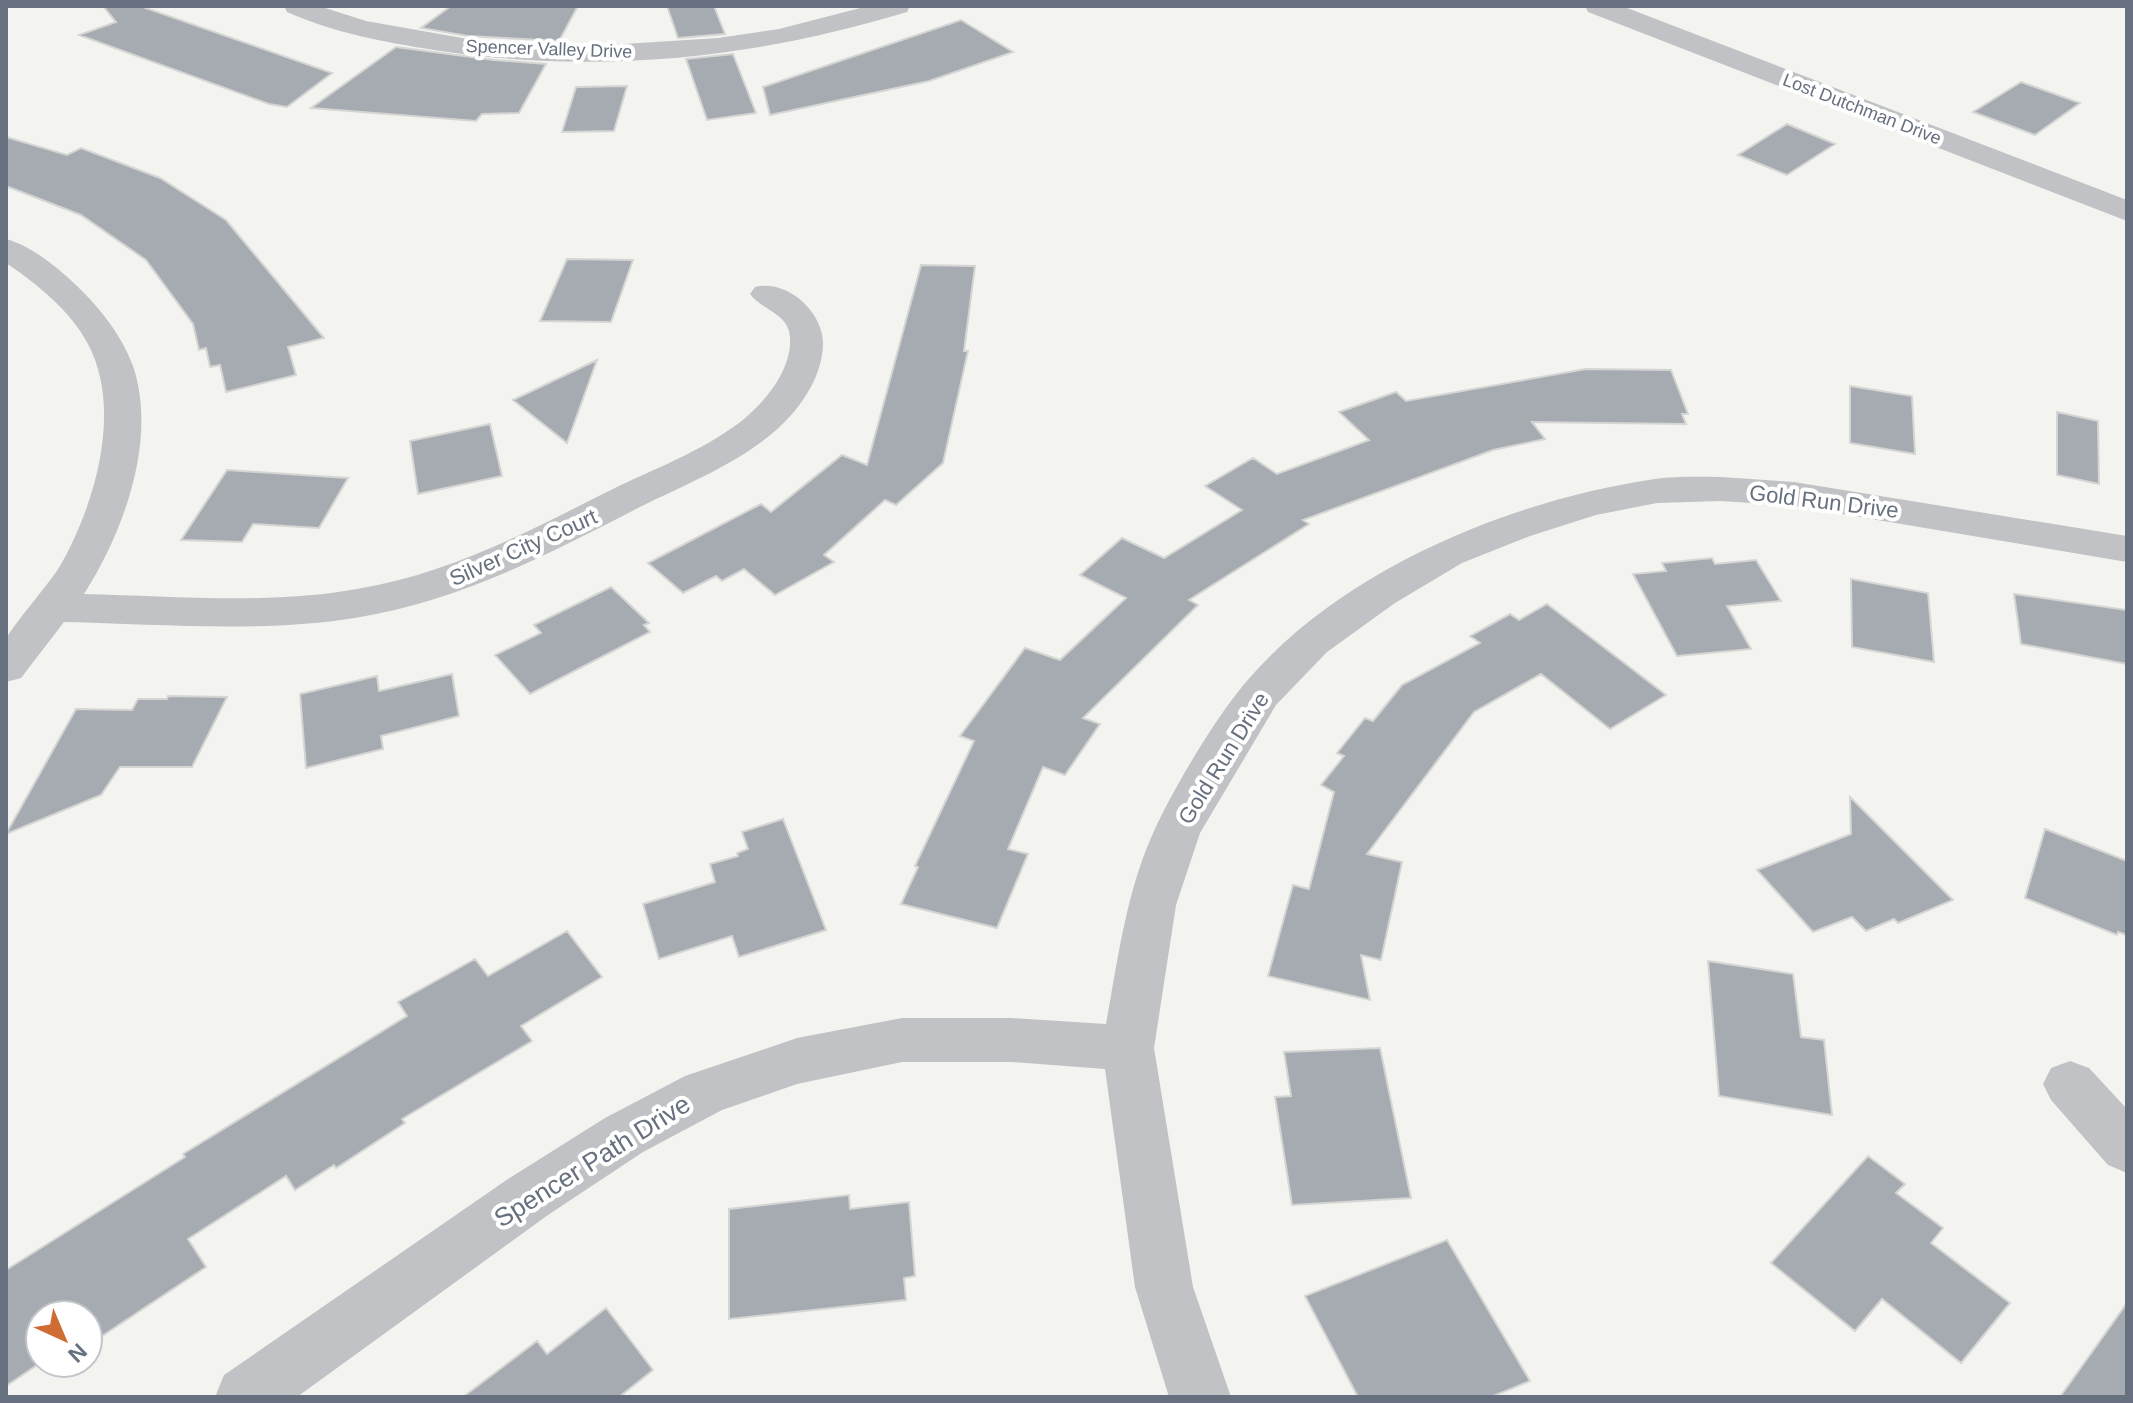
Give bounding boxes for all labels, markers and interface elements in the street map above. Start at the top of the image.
street label: Spencer Valley Drive [465,36,633,62]
street label: Lost Dutchman Drive [1780,70,1944,148]
street label: Gold Run Drive [1748,480,1900,523]
street label: Silver City Court [446,504,601,591]
street label: Gold Run Drive [1173,688,1274,829]
street label: Spencer Path Drive [488,1089,696,1233]
north arrow [24,1299,104,1379]
text: N [63,1339,92,1368]

